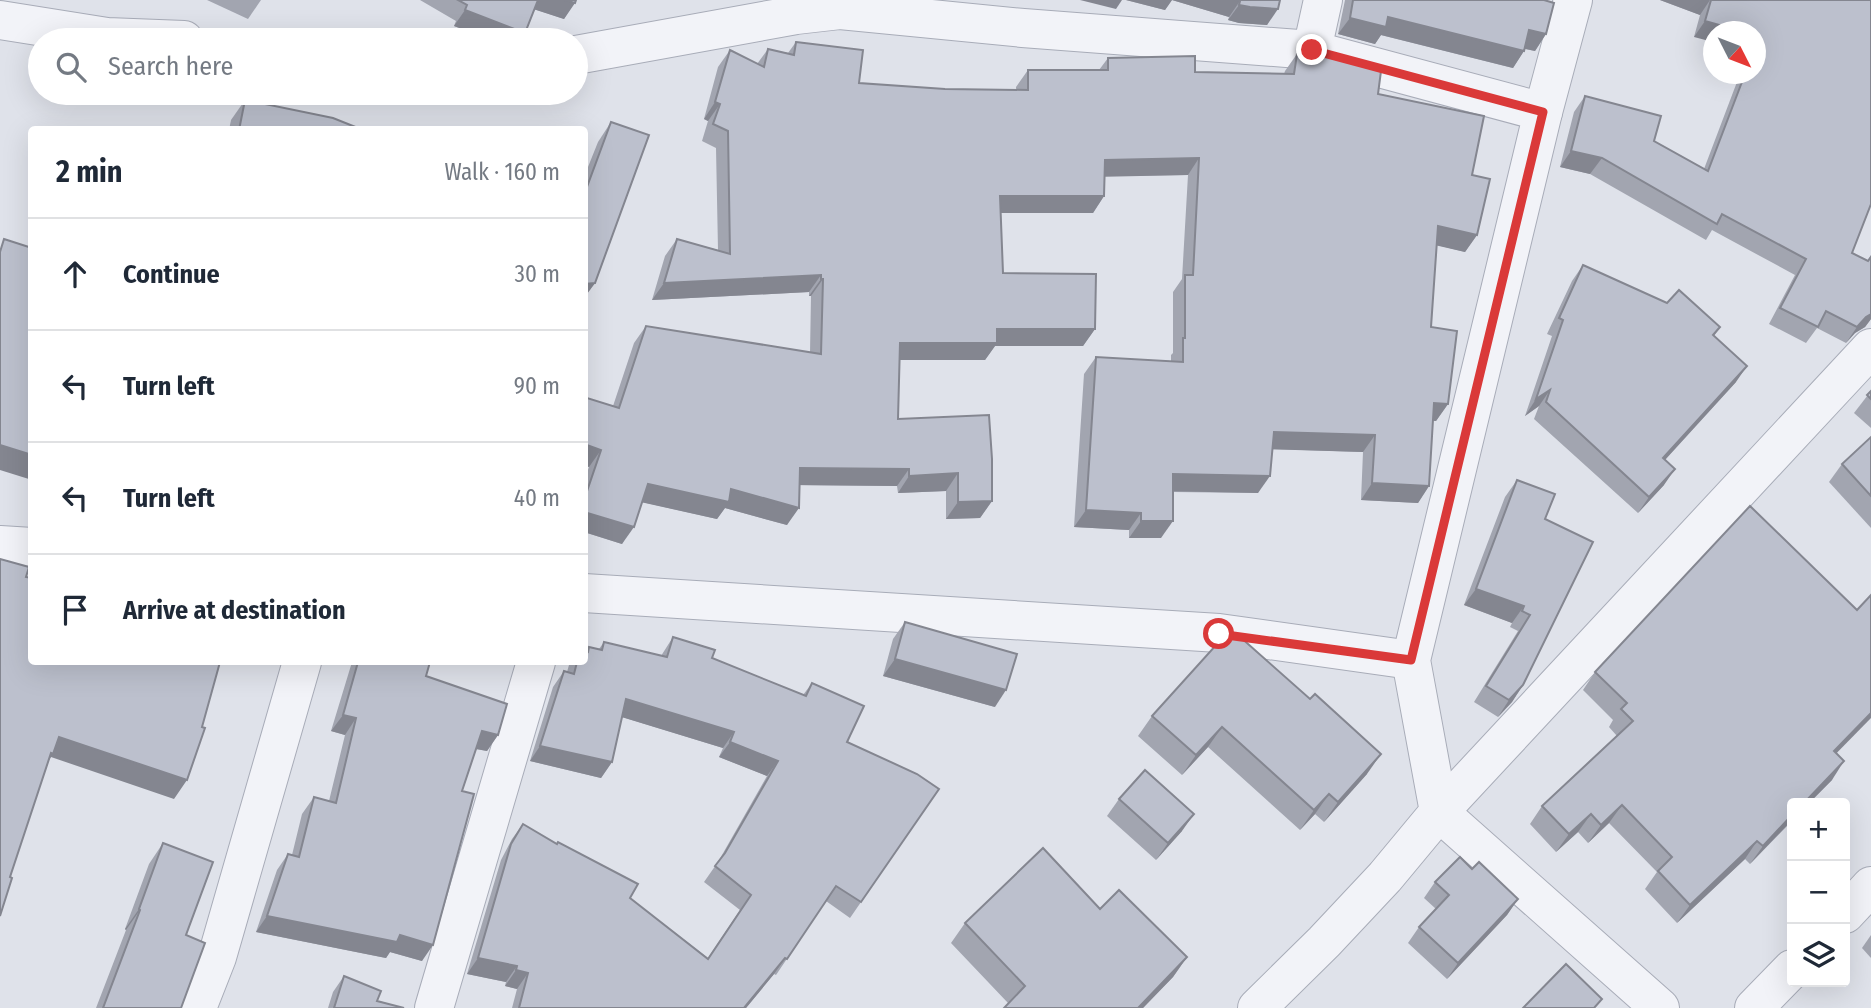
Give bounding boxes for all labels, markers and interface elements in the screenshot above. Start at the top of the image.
north arrow [1703,21,1766,84]
search box [28,28,588,105]
route end [1296,34,1327,65]
icon: search [52,48,90,86]
text: Search here [108,51,233,82]
text: 2 min [56,154,123,190]
text: Walk · 160 m [444,158,560,186]
icon: ahead [56,255,94,293]
text: Continue [123,259,220,290]
text: 30 m [515,260,560,288]
icon: left [56,367,94,405]
text: Turn left [123,371,215,402]
text: 90 m [514,372,560,400]
icon: left [56,479,94,517]
text: Turn left [123,483,215,514]
text: 40 m [514,484,560,512]
icon: arrive [56,591,94,629]
text: Arrive at destination [123,595,346,626]
route start [1203,618,1234,649]
map controls [1787,798,1850,987]
button: + [1787,798,1850,861]
button: − [1787,861,1850,924]
button: layers [1787,924,1850,987]

